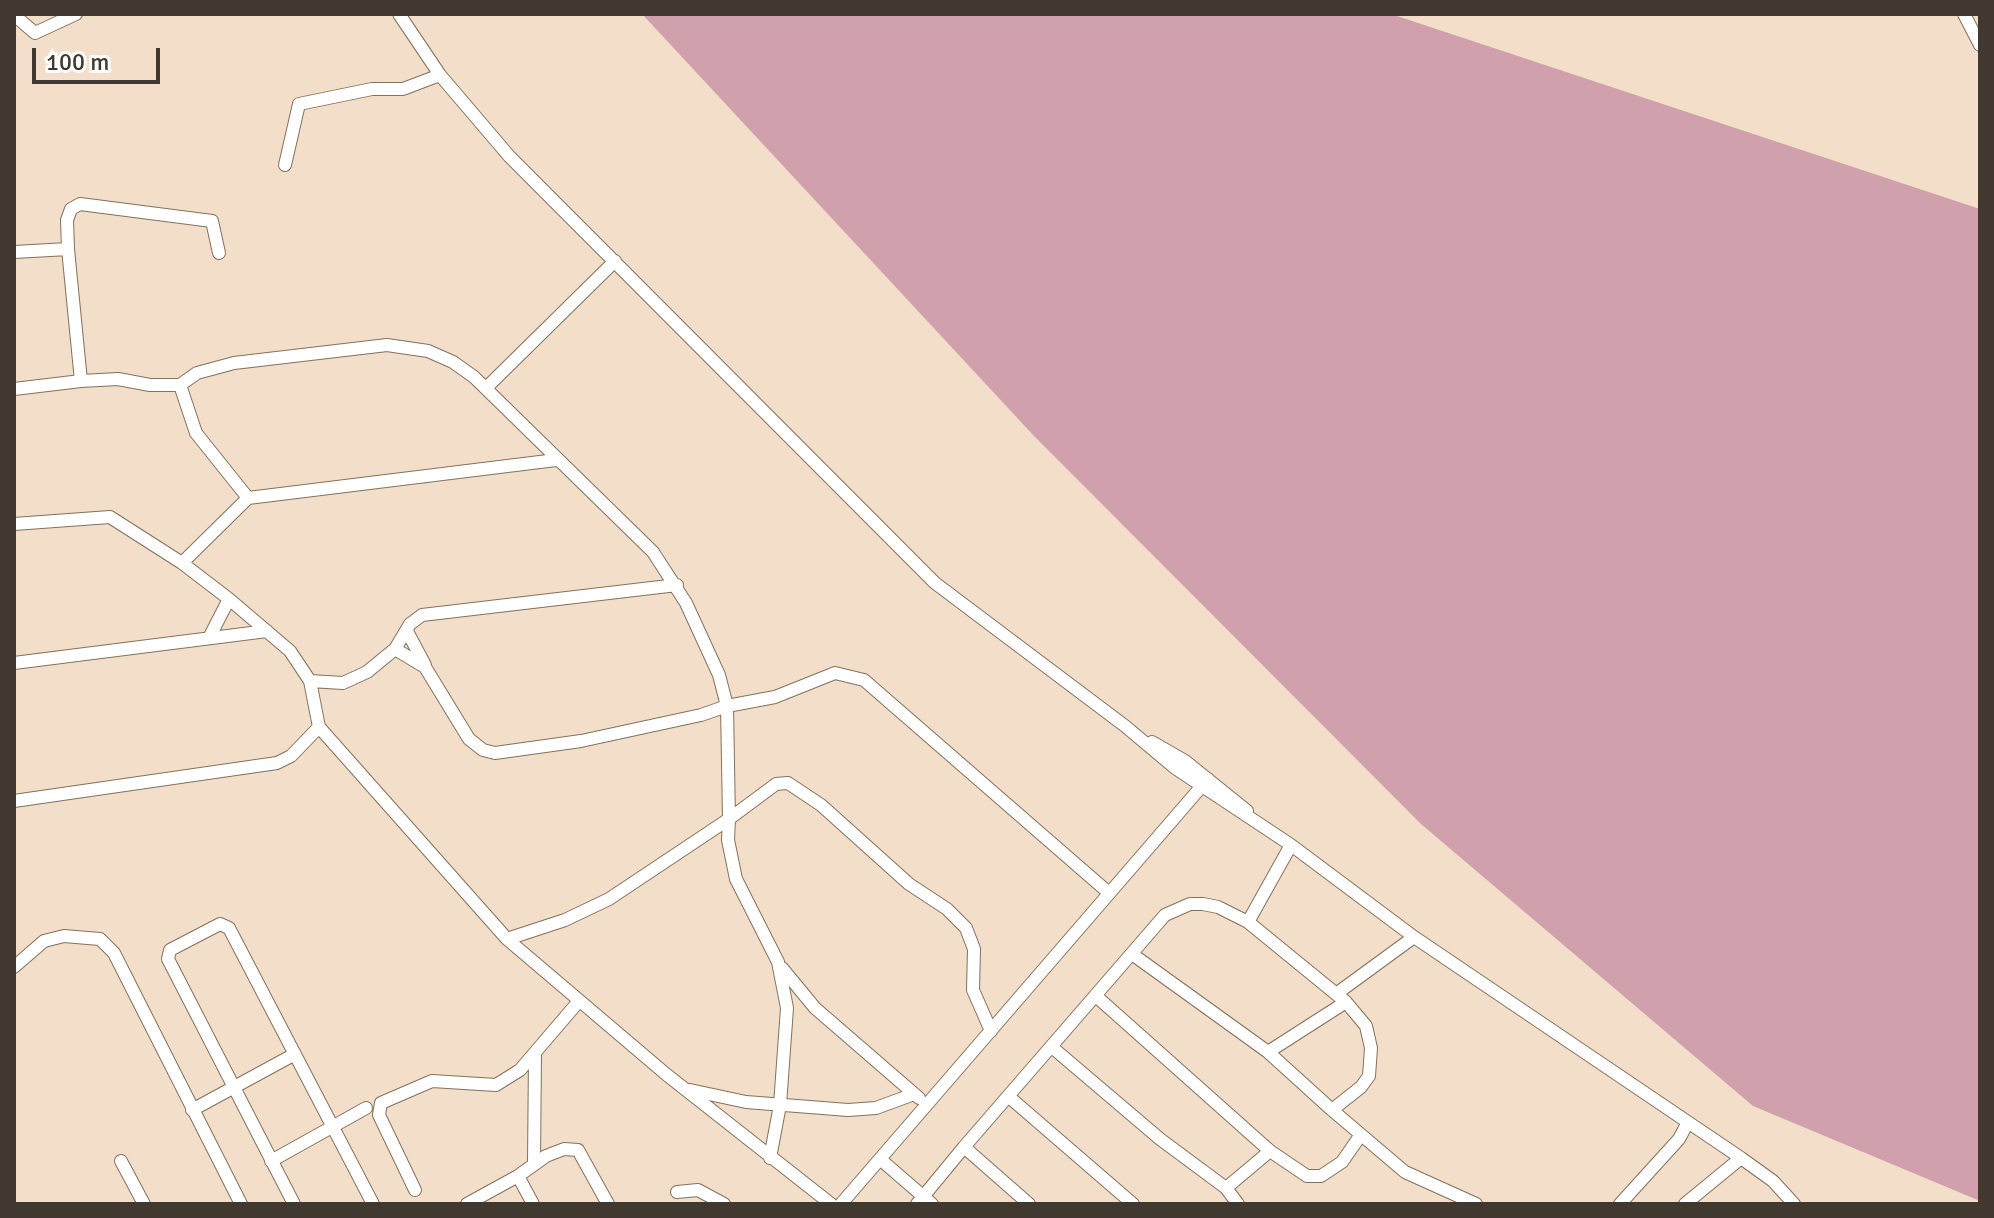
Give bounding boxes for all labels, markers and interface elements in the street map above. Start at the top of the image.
scale bar [36,32,164,82]
text: 100 m [46,47,109,77]

